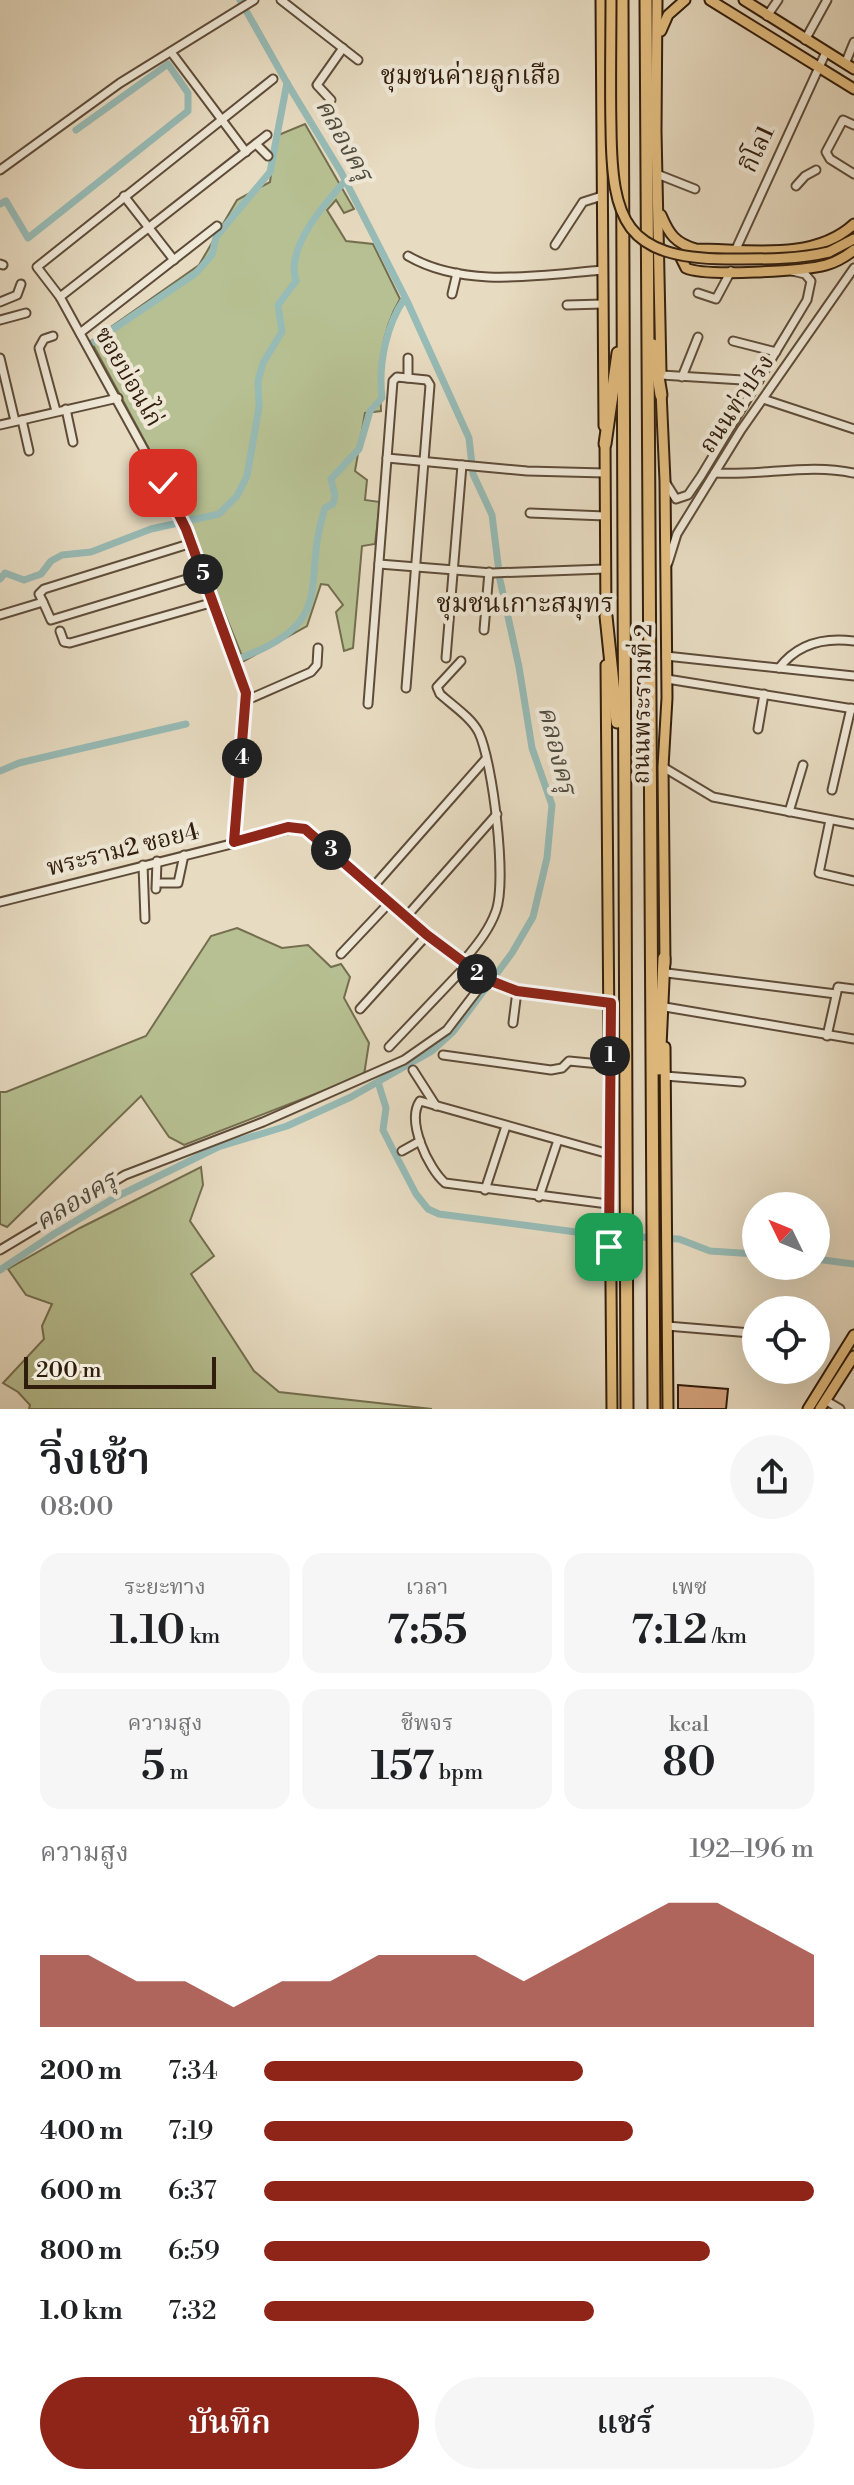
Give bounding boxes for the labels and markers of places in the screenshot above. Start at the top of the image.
pin [129,449,197,517]
pin: 5 [183,554,223,594]
pin: 4 [222,738,262,778]
pin: 3 [311,830,351,870]
pin: 2 [457,954,497,994]
pin: 1 [590,1036,630,1076]
pin [575,1213,643,1281]

